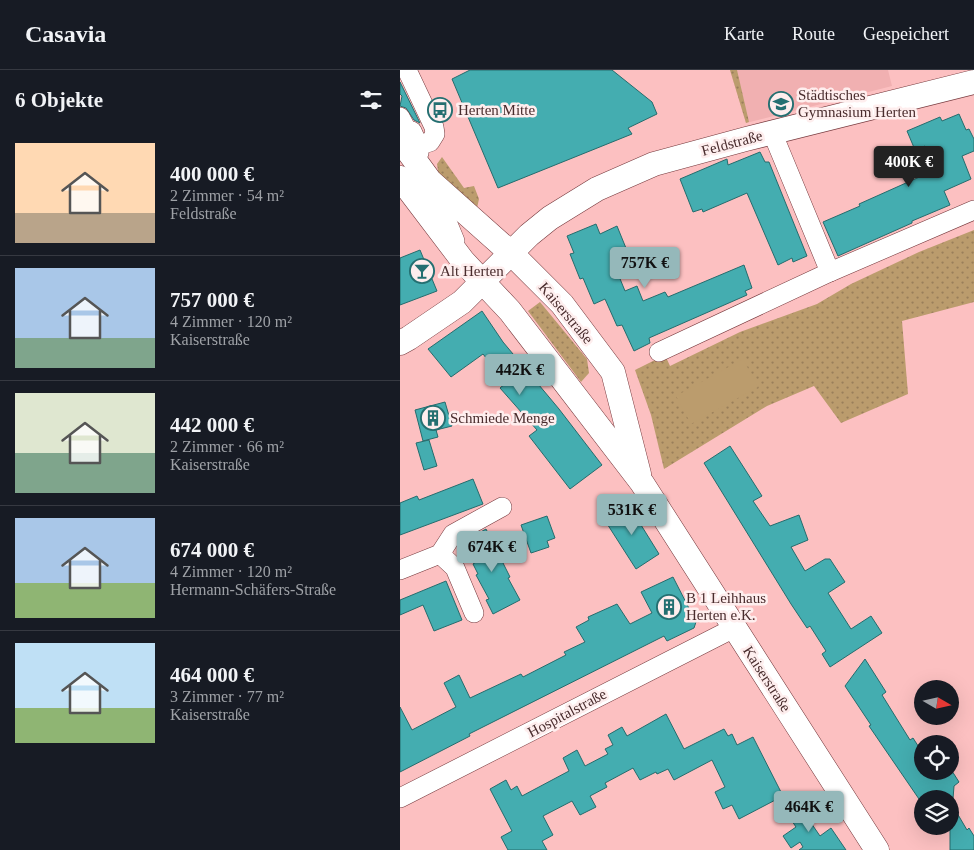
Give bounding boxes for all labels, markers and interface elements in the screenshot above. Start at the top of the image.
text: Casavia [25,21,106,47]
text: Karte [724,24,764,44]
text: Route [792,24,835,44]
text: Gespeichert [863,24,949,44]
icon: filters [357,86,385,114]
place label: Städtisches Gymnasium Herten [798,87,916,120]
text: 6 Objekte [15,88,103,112]
school or university icon: Städtisches Gymnasium Herten [768,91,794,117]
bus stop icon: Herten Mitte [427,97,453,123]
place label: Herten Mitte [458,102,535,118]
street label: Feldstraße [700,127,765,159]
pin: 400K € [868,146,950,188]
text: 400K € [885,153,933,170]
text: 400 000 € [170,162,254,186]
icon: home [55,163,115,223]
text: 2 Zimmer · 54 m² [170,187,284,204]
text: Feldstraße [170,205,237,222]
pin: 757K € [604,246,686,289]
text: 757K € [621,254,669,271]
bar icon: Alt Herten [409,258,435,284]
place label: Alt Herten [440,263,504,279]
street label: Kaiserstraße [536,279,596,347]
icon: home [55,288,115,348]
text: 757 000 € [170,288,254,312]
text: 4 Zimmer · 120 m² [170,313,292,330]
text: Kaiserstraße [170,331,250,348]
pin: 442K € [479,354,561,396]
text: 442K € [496,361,544,378]
building icon: Schmiede Menge [420,405,446,431]
place label: Schmiede Menge [450,410,555,426]
icon: home [55,413,115,473]
text: 442 000 € [170,413,254,437]
text: 2 Zimmer · 66 m² [170,438,284,455]
text: Kaiserstraße [170,456,250,473]
pin: 531K € [591,494,673,536]
text: 531K € [608,501,656,518]
pin: 674K € [451,530,533,573]
icon: home [55,538,115,598]
text: 674 000 € [170,538,254,562]
text: 674K € [468,538,516,555]
text: 4 Zimmer · 120 m² [170,563,292,580]
text: Hermann-Schäfers-Straße [170,581,336,598]
place label: B 1 Leihhaus Herten e.K. [686,590,766,623]
building icon: B 1 Leihhaus Herten e.K. [656,594,682,620]
street label: Kaiserstraße [740,643,794,715]
icon: home [55,663,115,723]
text: 464 000 € [170,663,254,687]
north arrow [914,680,959,725]
map controls [914,680,959,835]
street label: Hospitalstraße [525,685,609,740]
text: 3 Zimmer · 77 m² [170,688,284,705]
text: Kaiserstraße [170,706,250,723]
button: locate [914,735,959,780]
pin: 464K € [768,790,850,833]
button: layers [914,790,959,835]
text: 464K € [785,798,833,815]

